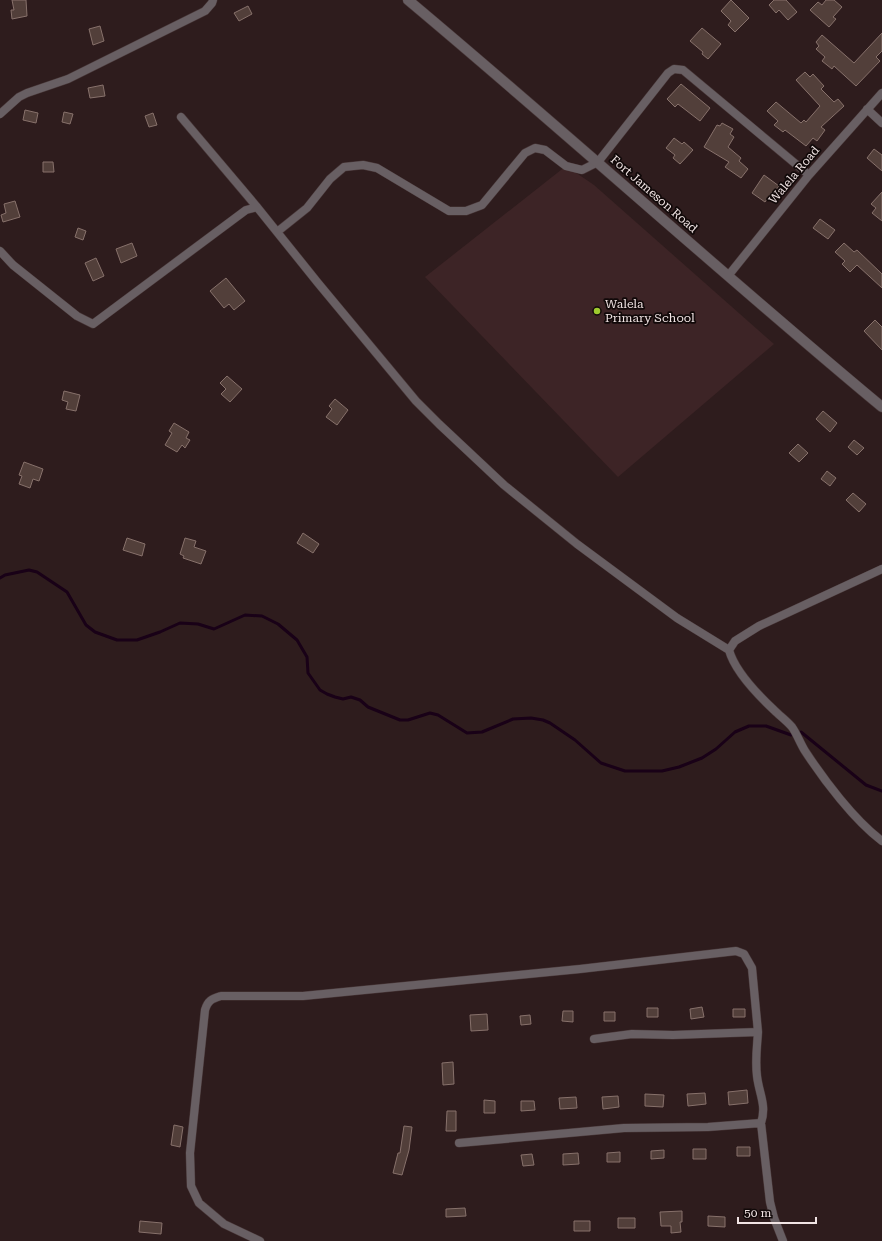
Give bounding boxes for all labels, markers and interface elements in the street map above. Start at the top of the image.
street label: Walela Road [766,143,822,207]
street label: Fort Jameson Road [608,152,700,236]
place label: Walela Primary School [605,297,695,325]
marker: Walela Primary School [592,306,602,316]
scale bar [738,1199,816,1225]
text: 50 m [744,1206,771,1220]

